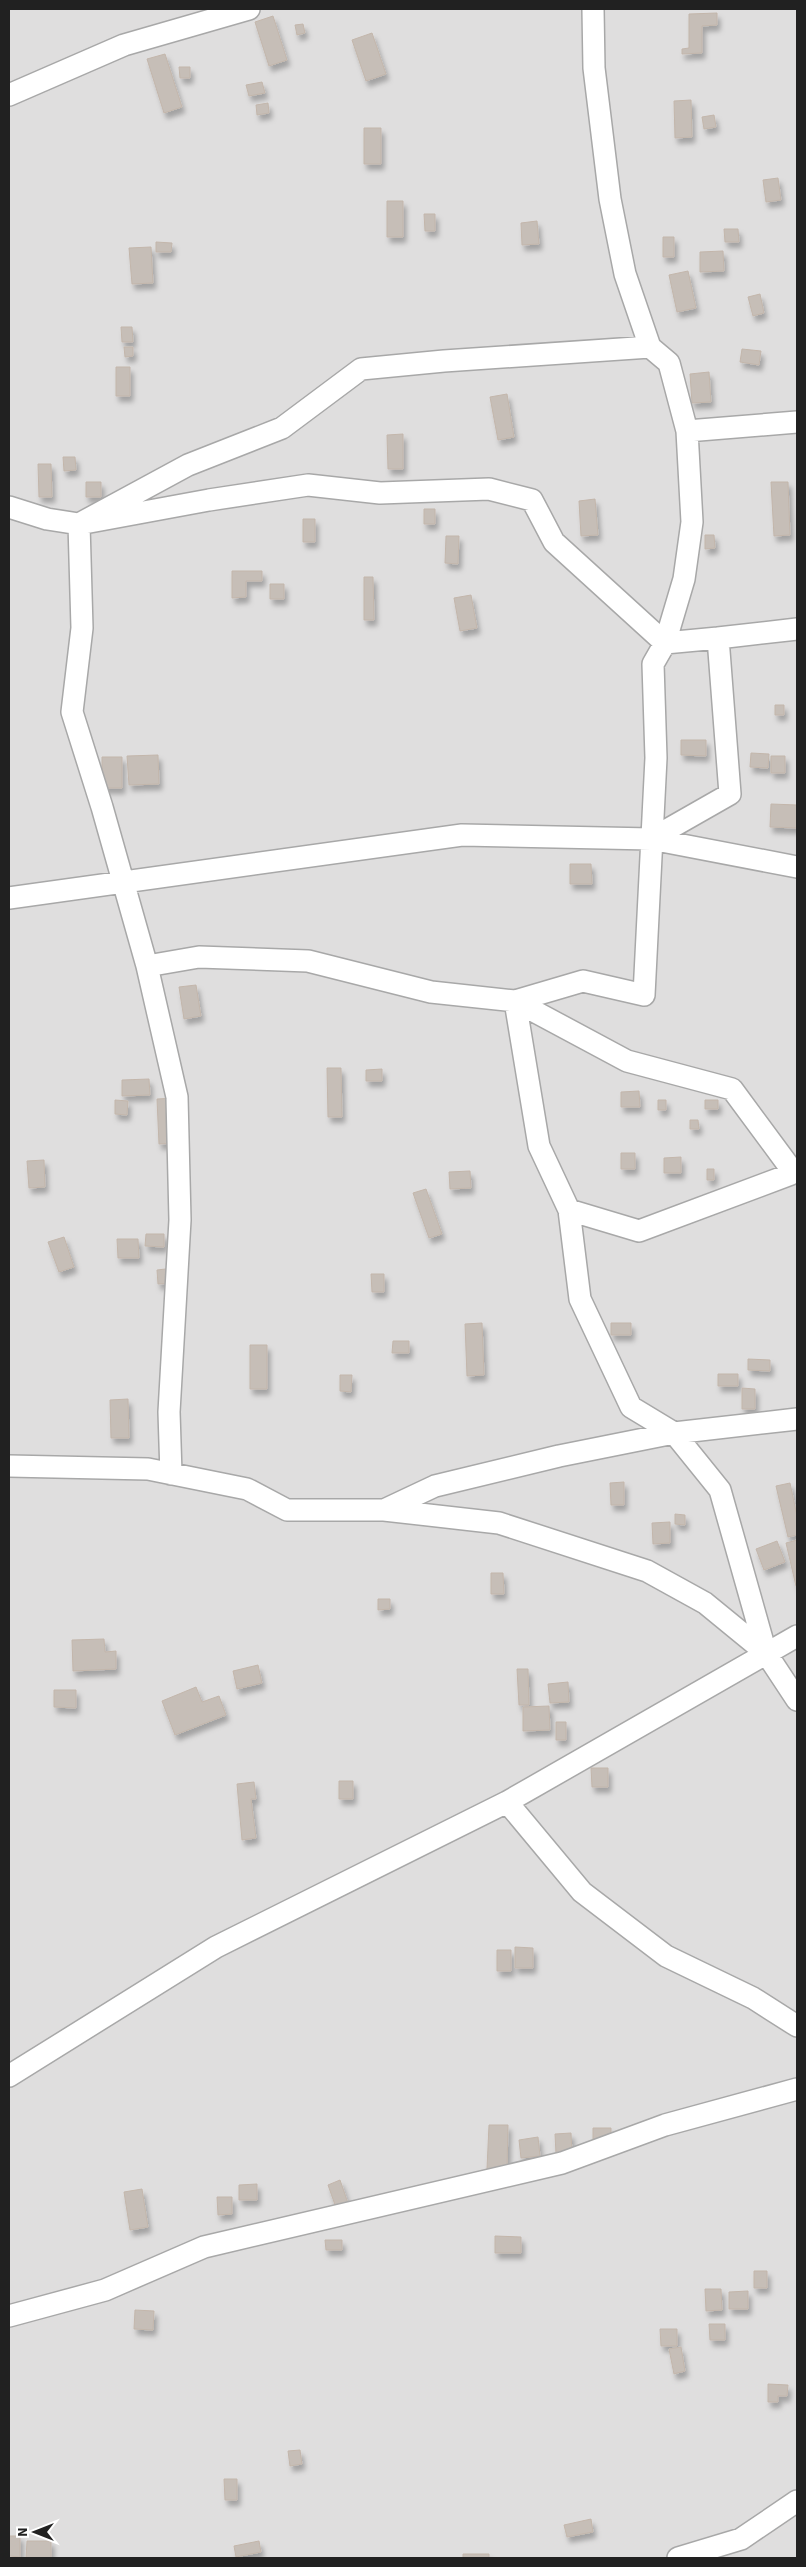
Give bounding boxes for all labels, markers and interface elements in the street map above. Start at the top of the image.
north arrow [10,2507,60,2557]
text: N [13,2527,33,2537]

